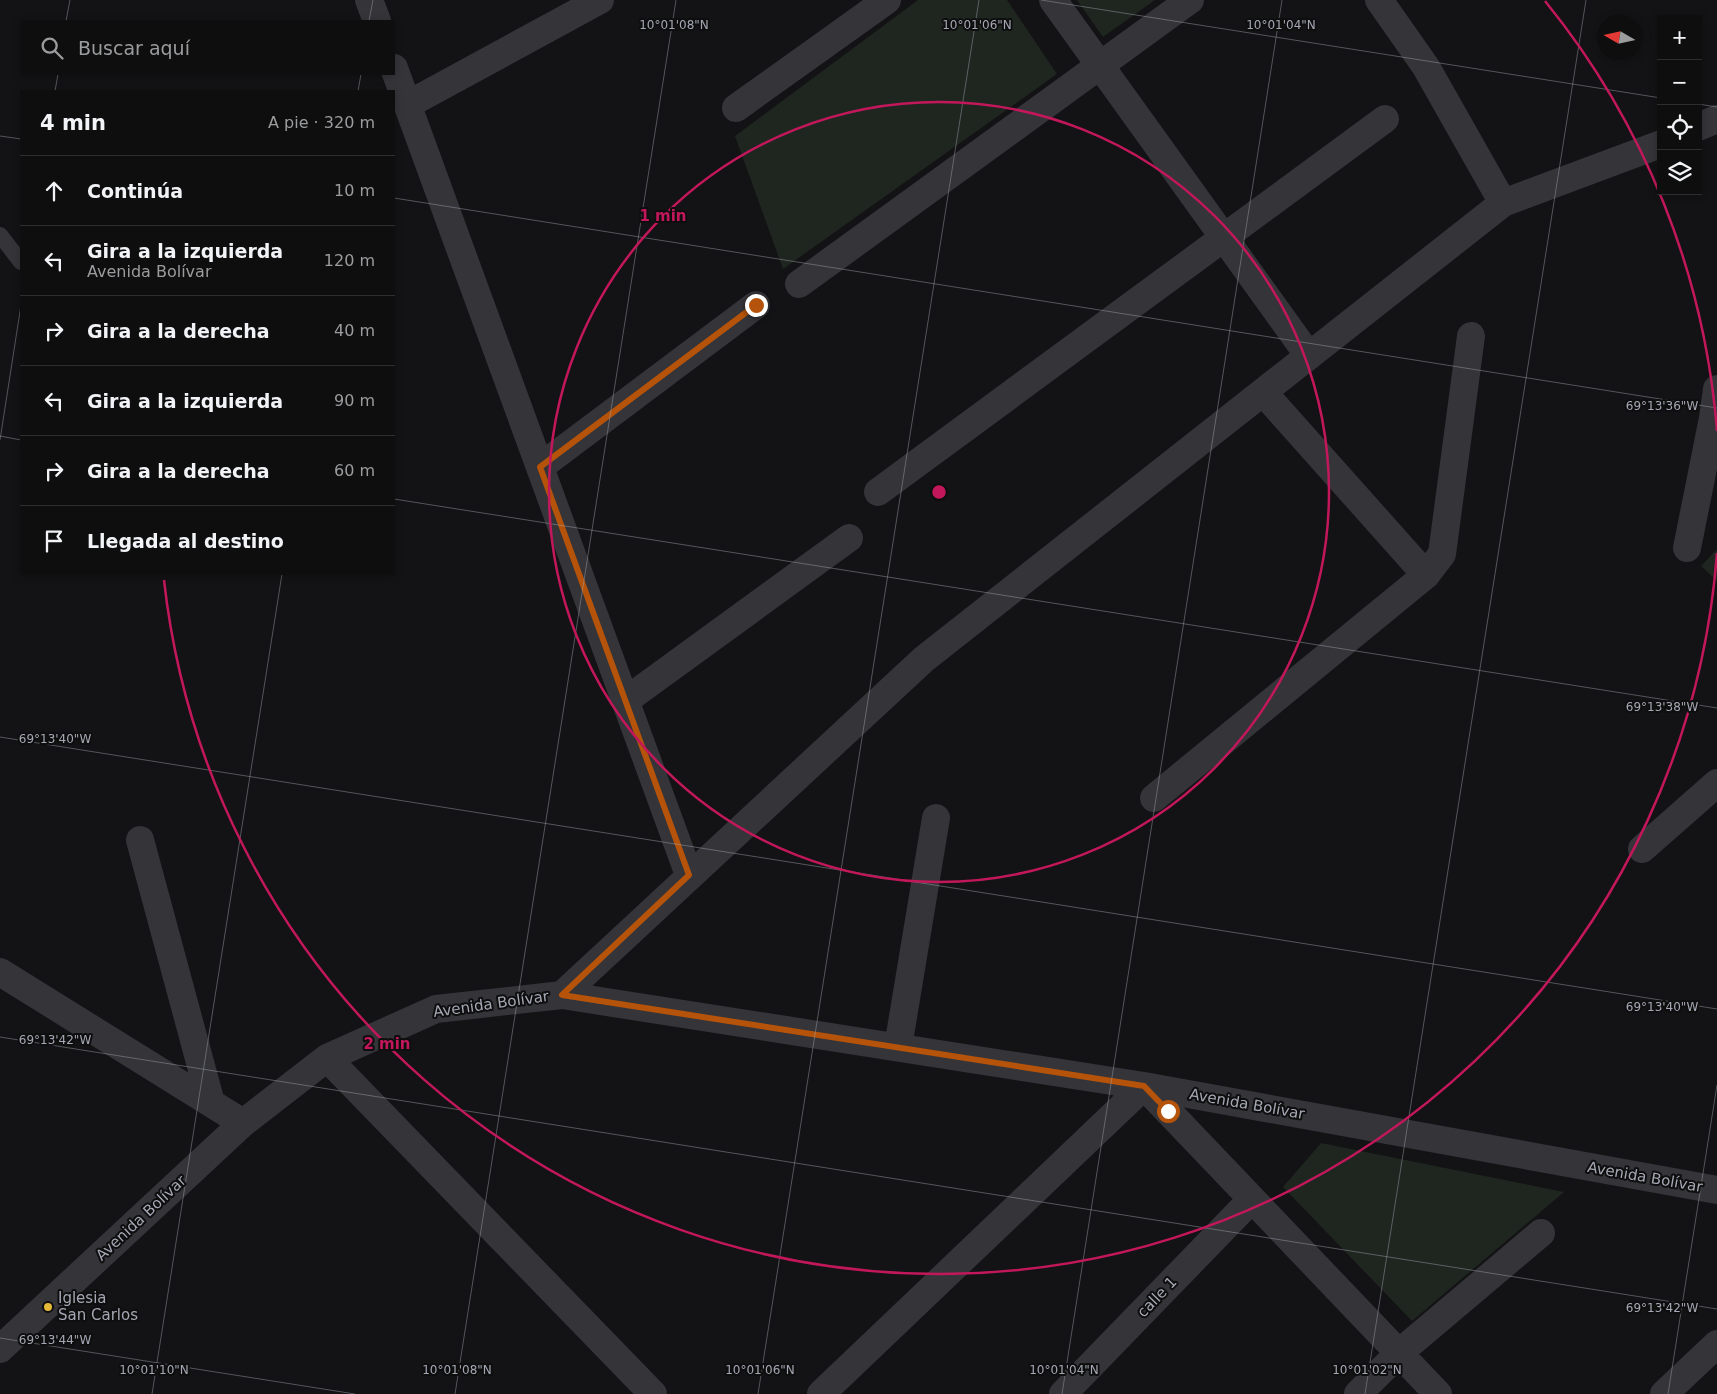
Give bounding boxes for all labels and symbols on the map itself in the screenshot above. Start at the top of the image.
north arrow [1597,15,1642,60]
text: 10°01'08"N [639,18,709,32]
text: 10°01'06"N [942,18,1012,32]
text: 10°01'04"N [1246,18,1316,32]
text: 1 min [639,207,687,225]
route end [745,294,768,317]
text: 69°13'36"W [1626,399,1698,413]
centre of rings [930,483,948,501]
text: 69°13'38"W [1626,700,1698,714]
text: 69°13'40"W [19,732,91,746]
street label: Avenida Bolívar [432,987,551,1021]
text: 69°13'40"W [1626,1000,1698,1014]
text: 69°13'42"W [19,1033,91,1047]
text: 2 min [363,1035,411,1053]
street label: Avenida Bolívar [1188,1085,1307,1123]
route start [1157,1100,1180,1123]
street label: Avenida Bolívar [1586,1158,1705,1196]
street label: Avenida Bolívar [92,1171,190,1264]
street label: calle 1 [1133,1273,1181,1321]
place label: Iglesia San Carlos [58,1289,138,1324]
marker: Iglesia San Carlos [42,1301,54,1313]
text: 69°13'42"W [1626,1301,1698,1315]
text: 69°13'44"W [19,1333,91,1347]
text: 10°01'10"N [119,1363,189,1377]
text: 10°01'08"N [422,1363,492,1377]
text: 10°01'06"N [725,1363,795,1377]
text: 10°01'04"N [1029,1363,1099,1377]
text: 10°01'02"N [1332,1363,1402,1377]

